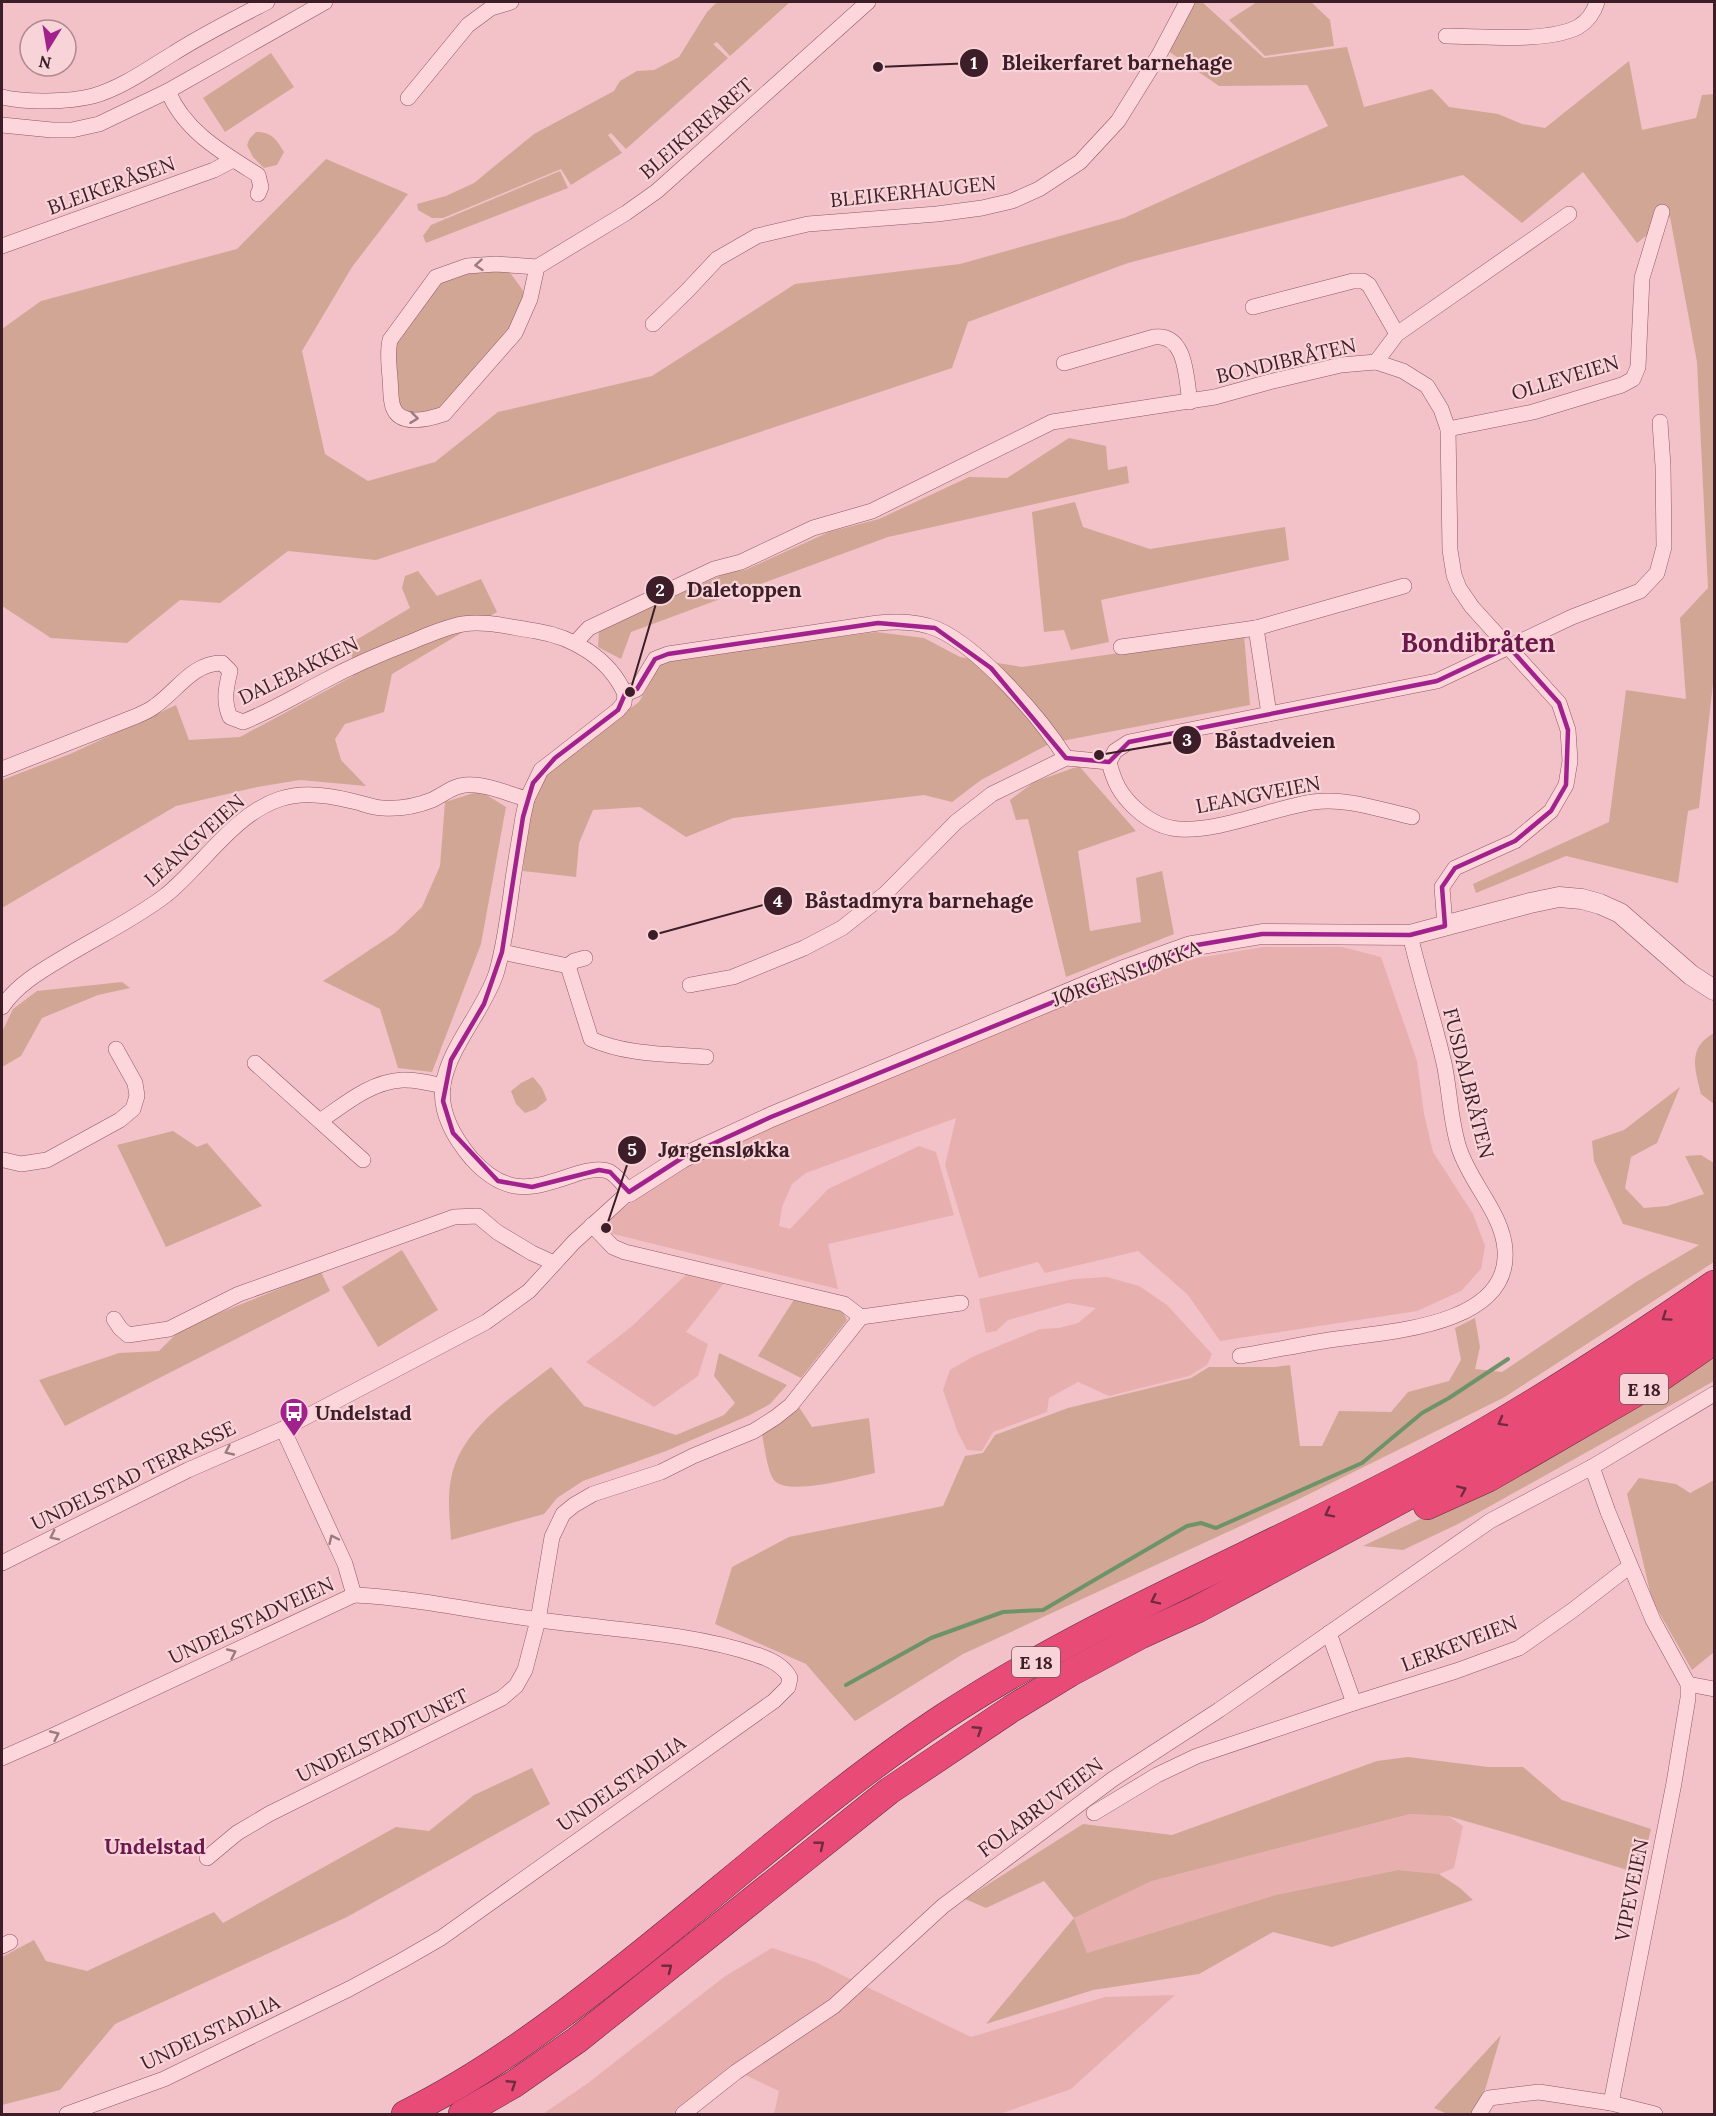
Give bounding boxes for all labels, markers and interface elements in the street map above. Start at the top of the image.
north arrow [18,18,78,78]
callout: Bleikerfaret barnehage [959,43,1244,82]
text: Bleikerfaret barnehage [1001,49,1233,76]
text: 1 [970,51,978,74]
text: N [37,52,53,74]
street label: BLEIKERFARET [634,72,758,184]
street label: BLEIKERÅSEN [44,150,178,220]
street label: BLEIKERHAUGEN [829,170,997,212]
one-way arrow [475,258,484,271]
street label: BONDIBRÅTEN [1213,332,1359,388]
street label: OLLEVEIEN [1508,349,1622,405]
one-way arrow [409,411,418,424]
callout: Daletoppen [645,570,814,609]
text: Daletoppen [686,576,802,603]
text: 2 [655,578,665,601]
district label: Bondibråten [1401,626,1556,659]
street label: DALEBAKKEN [234,630,362,710]
callout: Båstadveien [1172,721,1347,760]
text: Båstadveien [1214,727,1336,754]
text: 3 [1182,728,1192,751]
street label: LEANGVEIEN [1193,770,1323,818]
street label: LEANGVEIEN [139,788,249,892]
callout: Båstadmyra barnehage [763,882,1046,921]
text: Båstadmyra barnehage [804,887,1034,914]
text: 4 [773,889,783,912]
street label: JØRGENSLØKKA [1047,934,1204,1012]
street label: FUSDALBRÅTEN [1438,1005,1500,1161]
callout: Jørgensløkka [617,1131,802,1170]
text: Jørgensløkka [658,1136,790,1163]
text: 5 [627,1138,637,1161]
one-way arrow [1662,1310,1673,1321]
road number: E 18 [1620,1374,1668,1404]
bus stop icon: Undelstad [278,1396,310,1438]
place label: Undelstad [315,1400,412,1425]
street label: UNDELSTAD TERRASSE [27,1415,239,1535]
one-way arrow [1498,1415,1508,1426]
one-way arrow [225,1444,236,1456]
one-way arrow [1456,1485,1467,1497]
one-way arrow [1325,1506,1336,1518]
one-way arrow [49,1529,60,1540]
one-way arrow [329,1534,341,1545]
street label: UNDELSTADVEIEN [164,1571,338,1669]
one-way arrow [1150,1593,1161,1604]
street label: LERKEVEIEN [1397,1609,1521,1677]
road number: E 18 [1012,1647,1060,1677]
one-way arrow [226,1648,237,1660]
street label: UNDELSTADTUNET [292,1682,472,1788]
one-way arrow [971,1726,982,1737]
street label: UNDELSTADLIA [552,1729,690,1836]
one-way arrow [49,1730,60,1742]
street label: FOLABRUVEIEN [972,1752,1108,1862]
district label: Undelstad [104,1833,206,1860]
street label: VIPEVEIEN [1609,1837,1653,1944]
one-way arrow [813,1842,824,1853]
one-way arrow [662,1964,673,1975]
street label: UNDELSTADLIA [136,1989,284,2075]
one-way arrow [506,2081,517,2092]

